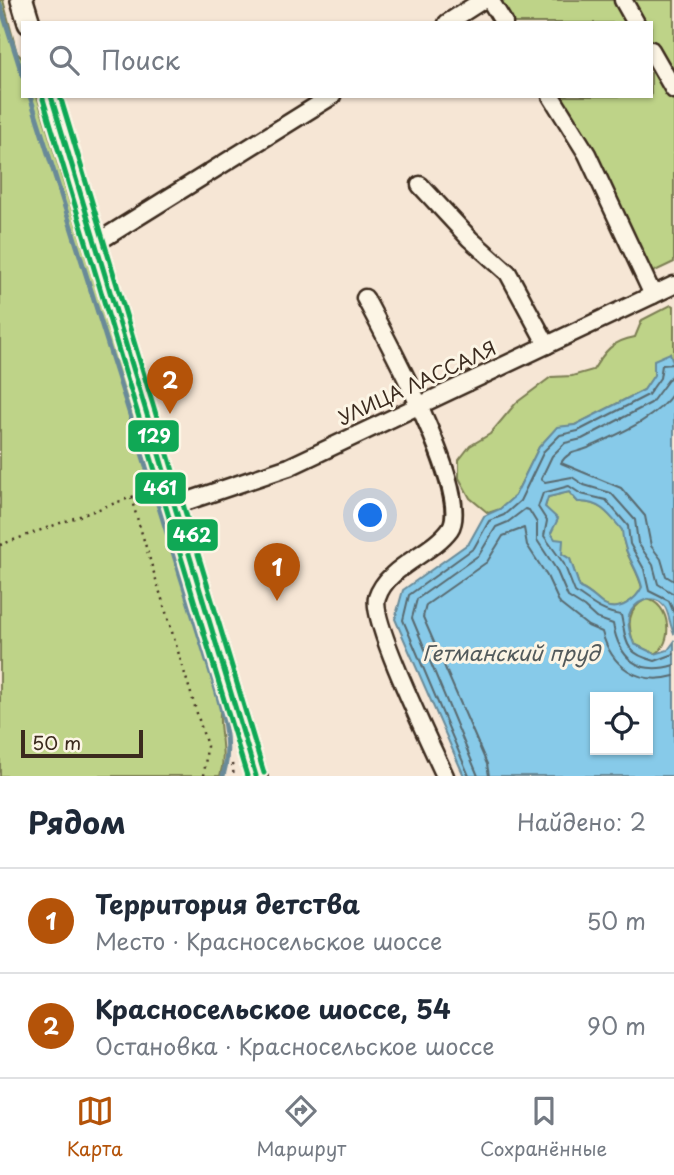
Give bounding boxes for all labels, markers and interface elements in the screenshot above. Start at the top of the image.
search box [21,21,653,98]
text: Поиск [101,40,180,79]
icon: search [45,41,83,79]
street label: УЛИЦА ЛАССАЛЯ [333,333,500,431]
pin: 2 [147,356,193,414]
line badge: 129 [127,419,180,453]
text: 129 [137,421,171,449]
line badge: 461 [134,471,187,505]
text: 461 [143,473,177,501]
your location [353,498,387,532]
line badge: 462 [166,518,219,552]
text: 462 [173,520,211,548]
pin: 1 [254,543,300,601]
water label: Гетманский пруд [422,636,601,668]
map controls [590,692,653,755]
button: locate [590,692,653,755]
scale bar [21,727,144,759]
text: 50 m [32,728,81,756]
text: Рядом [28,799,126,844]
text: Найдено: 2 [517,804,646,839]
text: Территория детства [95,884,360,923]
text: 1 [46,903,57,938]
text: 50 m [586,903,646,938]
text: Место · Красносельское шоссе [95,923,442,958]
text: Красносельское шоссе, 54 [95,989,451,1028]
text: 2 [43,1008,59,1043]
text: 90 m [587,1008,646,1043]
text: Остановка · Красносельское шоссе [95,1028,495,1063]
tab: Карта [67,1092,123,1162]
tab: Маршрут [256,1092,346,1162]
tab: Сохранённые [480,1092,607,1162]

